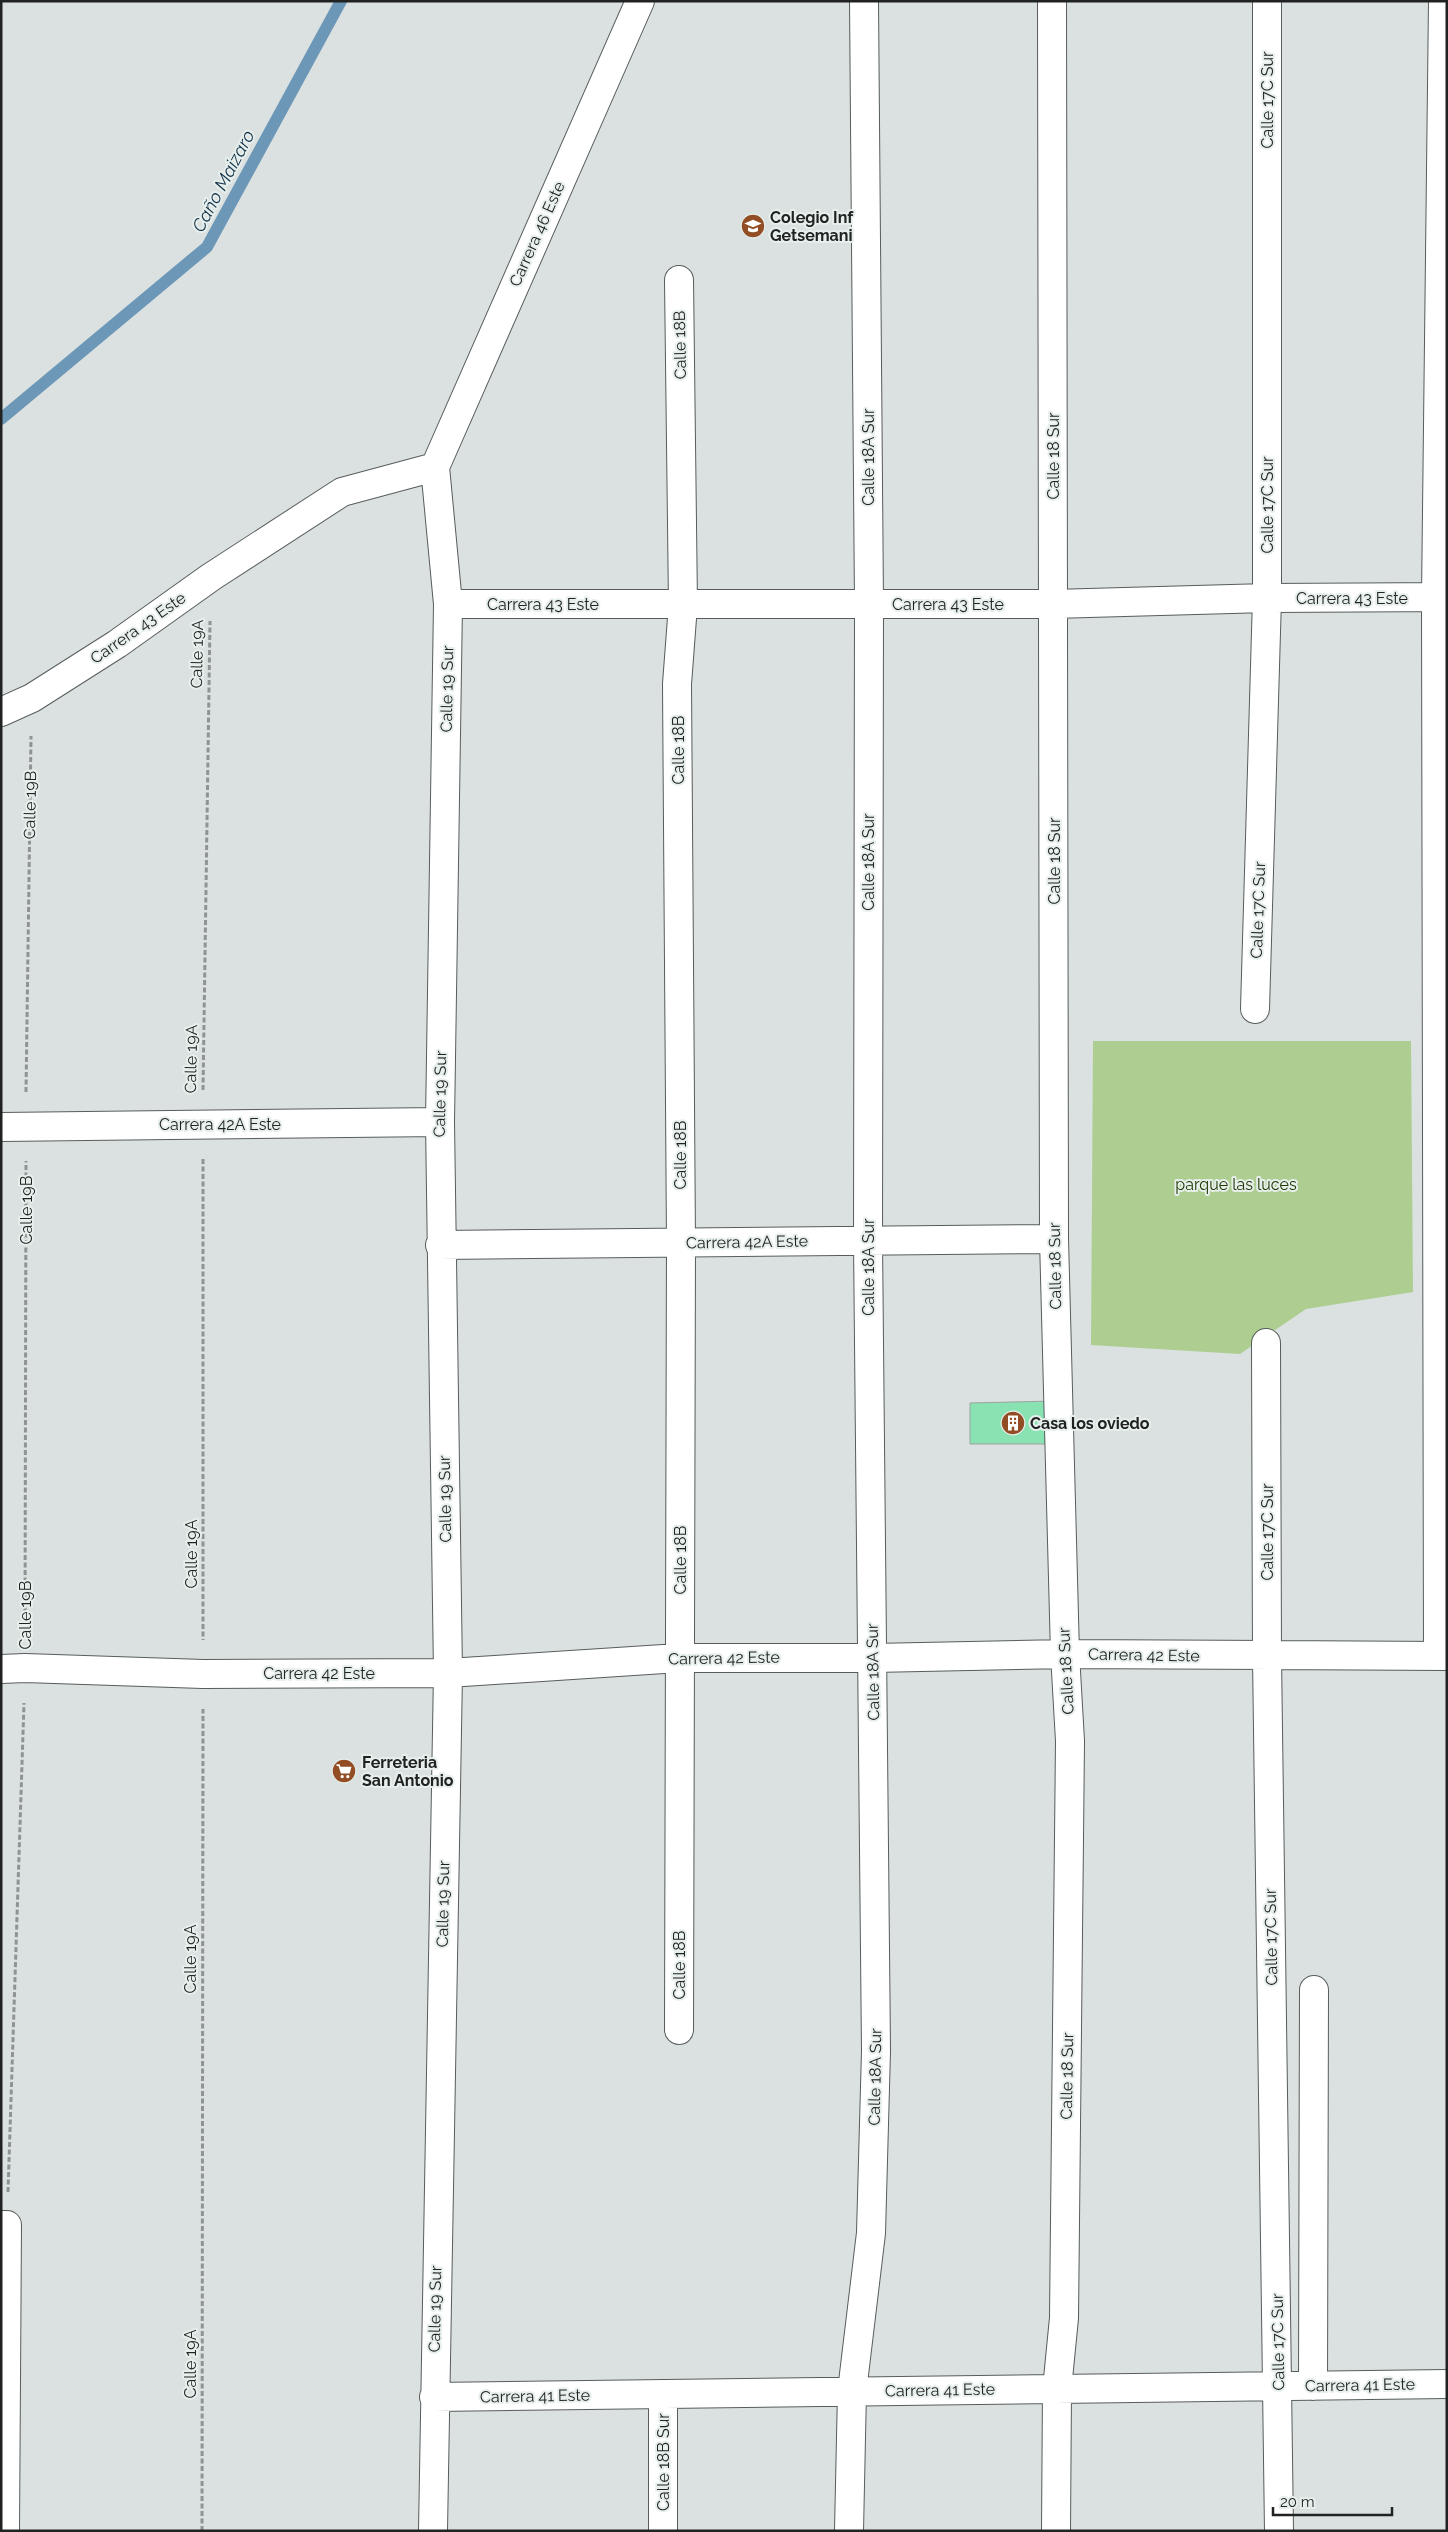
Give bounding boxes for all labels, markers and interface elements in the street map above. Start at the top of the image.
street label: Calle 17C Sur [1258,51,1277,149]
water label: Caño Maizaro [187,127,259,235]
street label: Carrera 46 Este [505,179,569,289]
place label: Colegio Inf Getsemani [770,208,854,245]
school or university icon: Colegio Inf Getsemani [740,213,766,239]
street label: Calle 18B [670,310,690,380]
street label: Calle 18A Sur [859,408,878,506]
street label: Calle 18 Sur [1044,412,1063,500]
street label: Calle 17C Sur [1258,456,1277,554]
street label: Carrera 43 Este [87,588,189,668]
street label: Carrera 43 Este [1296,589,1408,608]
street label: Carrera 43 Este [487,595,599,614]
street label: Carrera 43 Este [892,595,1004,614]
street label: Calle 19A [187,619,207,689]
street label: Calle 19 Sur [437,645,457,733]
street label: Calle 18B [669,716,688,784]
street label: Calle 19B [20,770,40,840]
street label: Calle 18A Sur [859,813,878,911]
street label: Calle 18 Sur [1045,817,1064,905]
street label: Calle 17C Sur [1247,861,1269,959]
street label: Calle 19A [181,1024,201,1094]
street label: Calle 19 Sur [430,1050,450,1138]
street label: Carrera 42A Este [159,1115,281,1134]
street label: Calle 18B [671,1121,690,1189]
park label: parque las luces [1175,1175,1297,1194]
street label: Calle 19B [17,1176,36,1244]
street label: Calle 18A Sur [859,1218,878,1316]
street label: Calle 18 Sur [1045,1222,1065,1310]
street label: Carrera 42A Este [686,1231,808,1253]
building icon: Casa los oviedo [1000,1410,1026,1436]
place label: Casa los oviedo [1030,1414,1150,1433]
street label: Calle 19 Sur [435,1455,455,1543]
street label: Calle 17C Sur [1258,1483,1277,1581]
street label: Calle 19A [182,1519,201,1588]
street label: Calle 18B [671,1526,690,1594]
street label: Calle 19B [16,1581,35,1649]
street label: Calle 18A Sur [863,1623,883,1721]
street label: Calle 18 Sur [1054,1627,1078,1715]
street label: Carrera 42 Este [1088,1645,1200,1665]
street label: Carrera 42 Este [668,1648,780,1668]
street label: Carrera 42 Este [263,1664,375,1683]
place label: Ferreteria San Antonio [362,1753,454,1790]
supermarket icon: Ferreteria San Antonio [331,1758,357,1784]
street label: Calle 19 Sur [433,1860,453,1948]
street label: Calle 17C Sur [1261,1888,1281,1986]
street label: Calle 19A [181,1924,200,1993]
street label: Calle 18B [670,1931,689,1999]
street label: Calle 18A Sur [865,2028,885,2126]
street label: Calle 18 Sur [1057,2032,1077,2120]
street label: Calle 19 Sur [425,2265,445,2353]
street label: Calle 17C Sur [1268,2293,1288,2391]
street label: Calle 19A [181,2329,200,2398]
street label: Carrera 41 Este [1305,2375,1415,2395]
street label: Carrera 41 Este [885,2380,995,2400]
street label: Carrera 41 Este [480,2386,590,2406]
street label: Calle 18B Sur [654,2413,673,2511]
scale bar [1273,2484,1392,2516]
text: 20 m [1280,2493,1315,2511]

